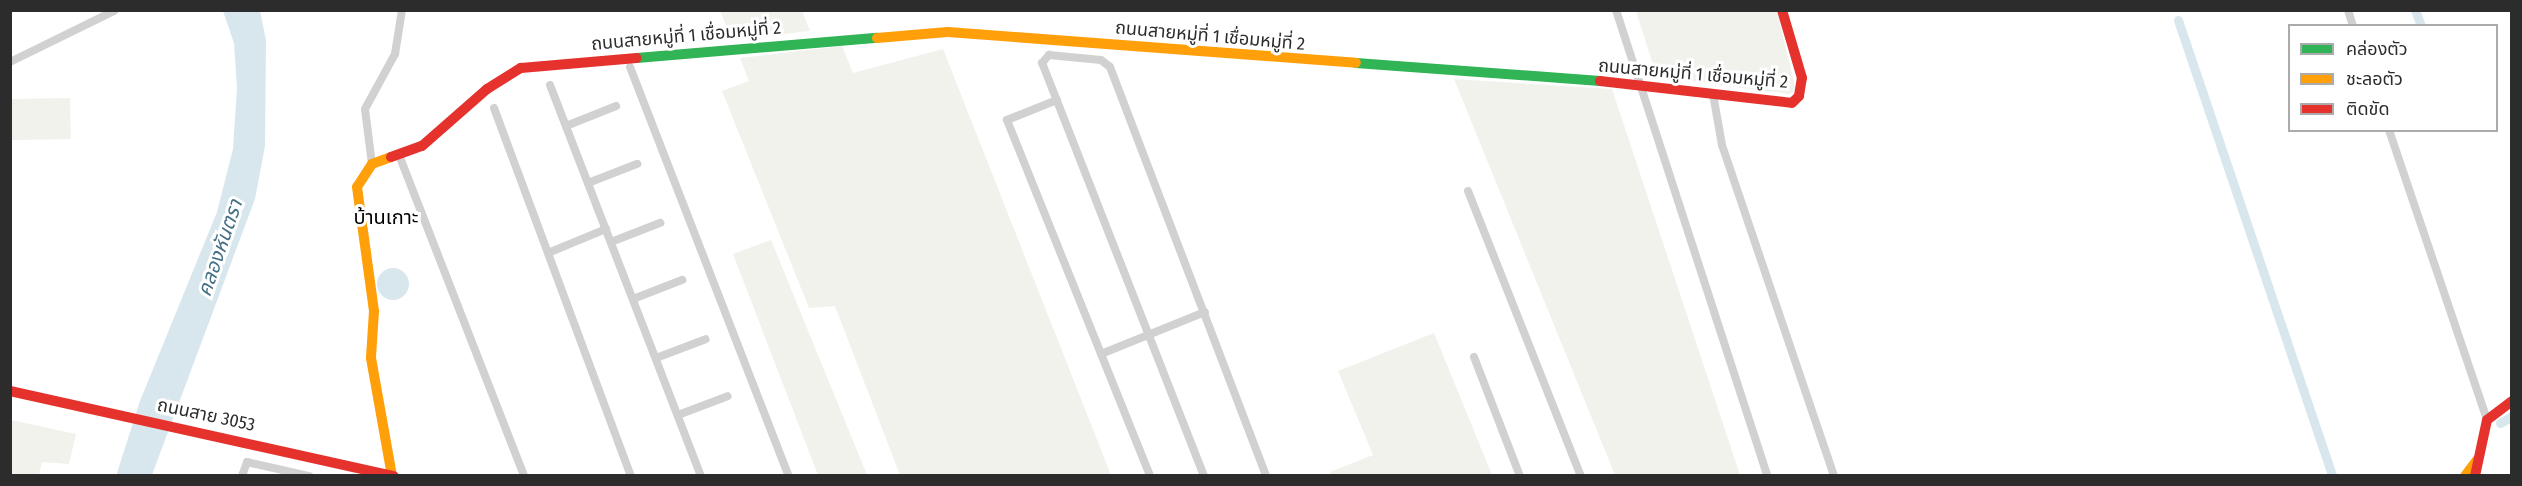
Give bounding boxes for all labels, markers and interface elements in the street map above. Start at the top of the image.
street label: ถนนสายหมู่ที่ 1 เชื่อมหมู่ที่ 2 [590,17,782,55]
street label: ถนนสายหมู่ที่ 1 เชื่อมหมู่ที่ 2 [1114,17,1306,55]
legend [2288,24,2498,132]
text: คล่องตัว [2346,38,2408,60]
street label: ถนนสายหมู่ที่ 1 เชื่อมหมู่ที่ 2 [1597,55,1789,93]
text: ชะลอตัว [2346,68,2403,90]
text: ติดขัด [2346,98,2389,120]
water label: คลองหันตรา [192,197,248,299]
district label: บ้านเกาะ [353,205,419,229]
street label: ถนนสาย 3053 [155,394,257,436]

